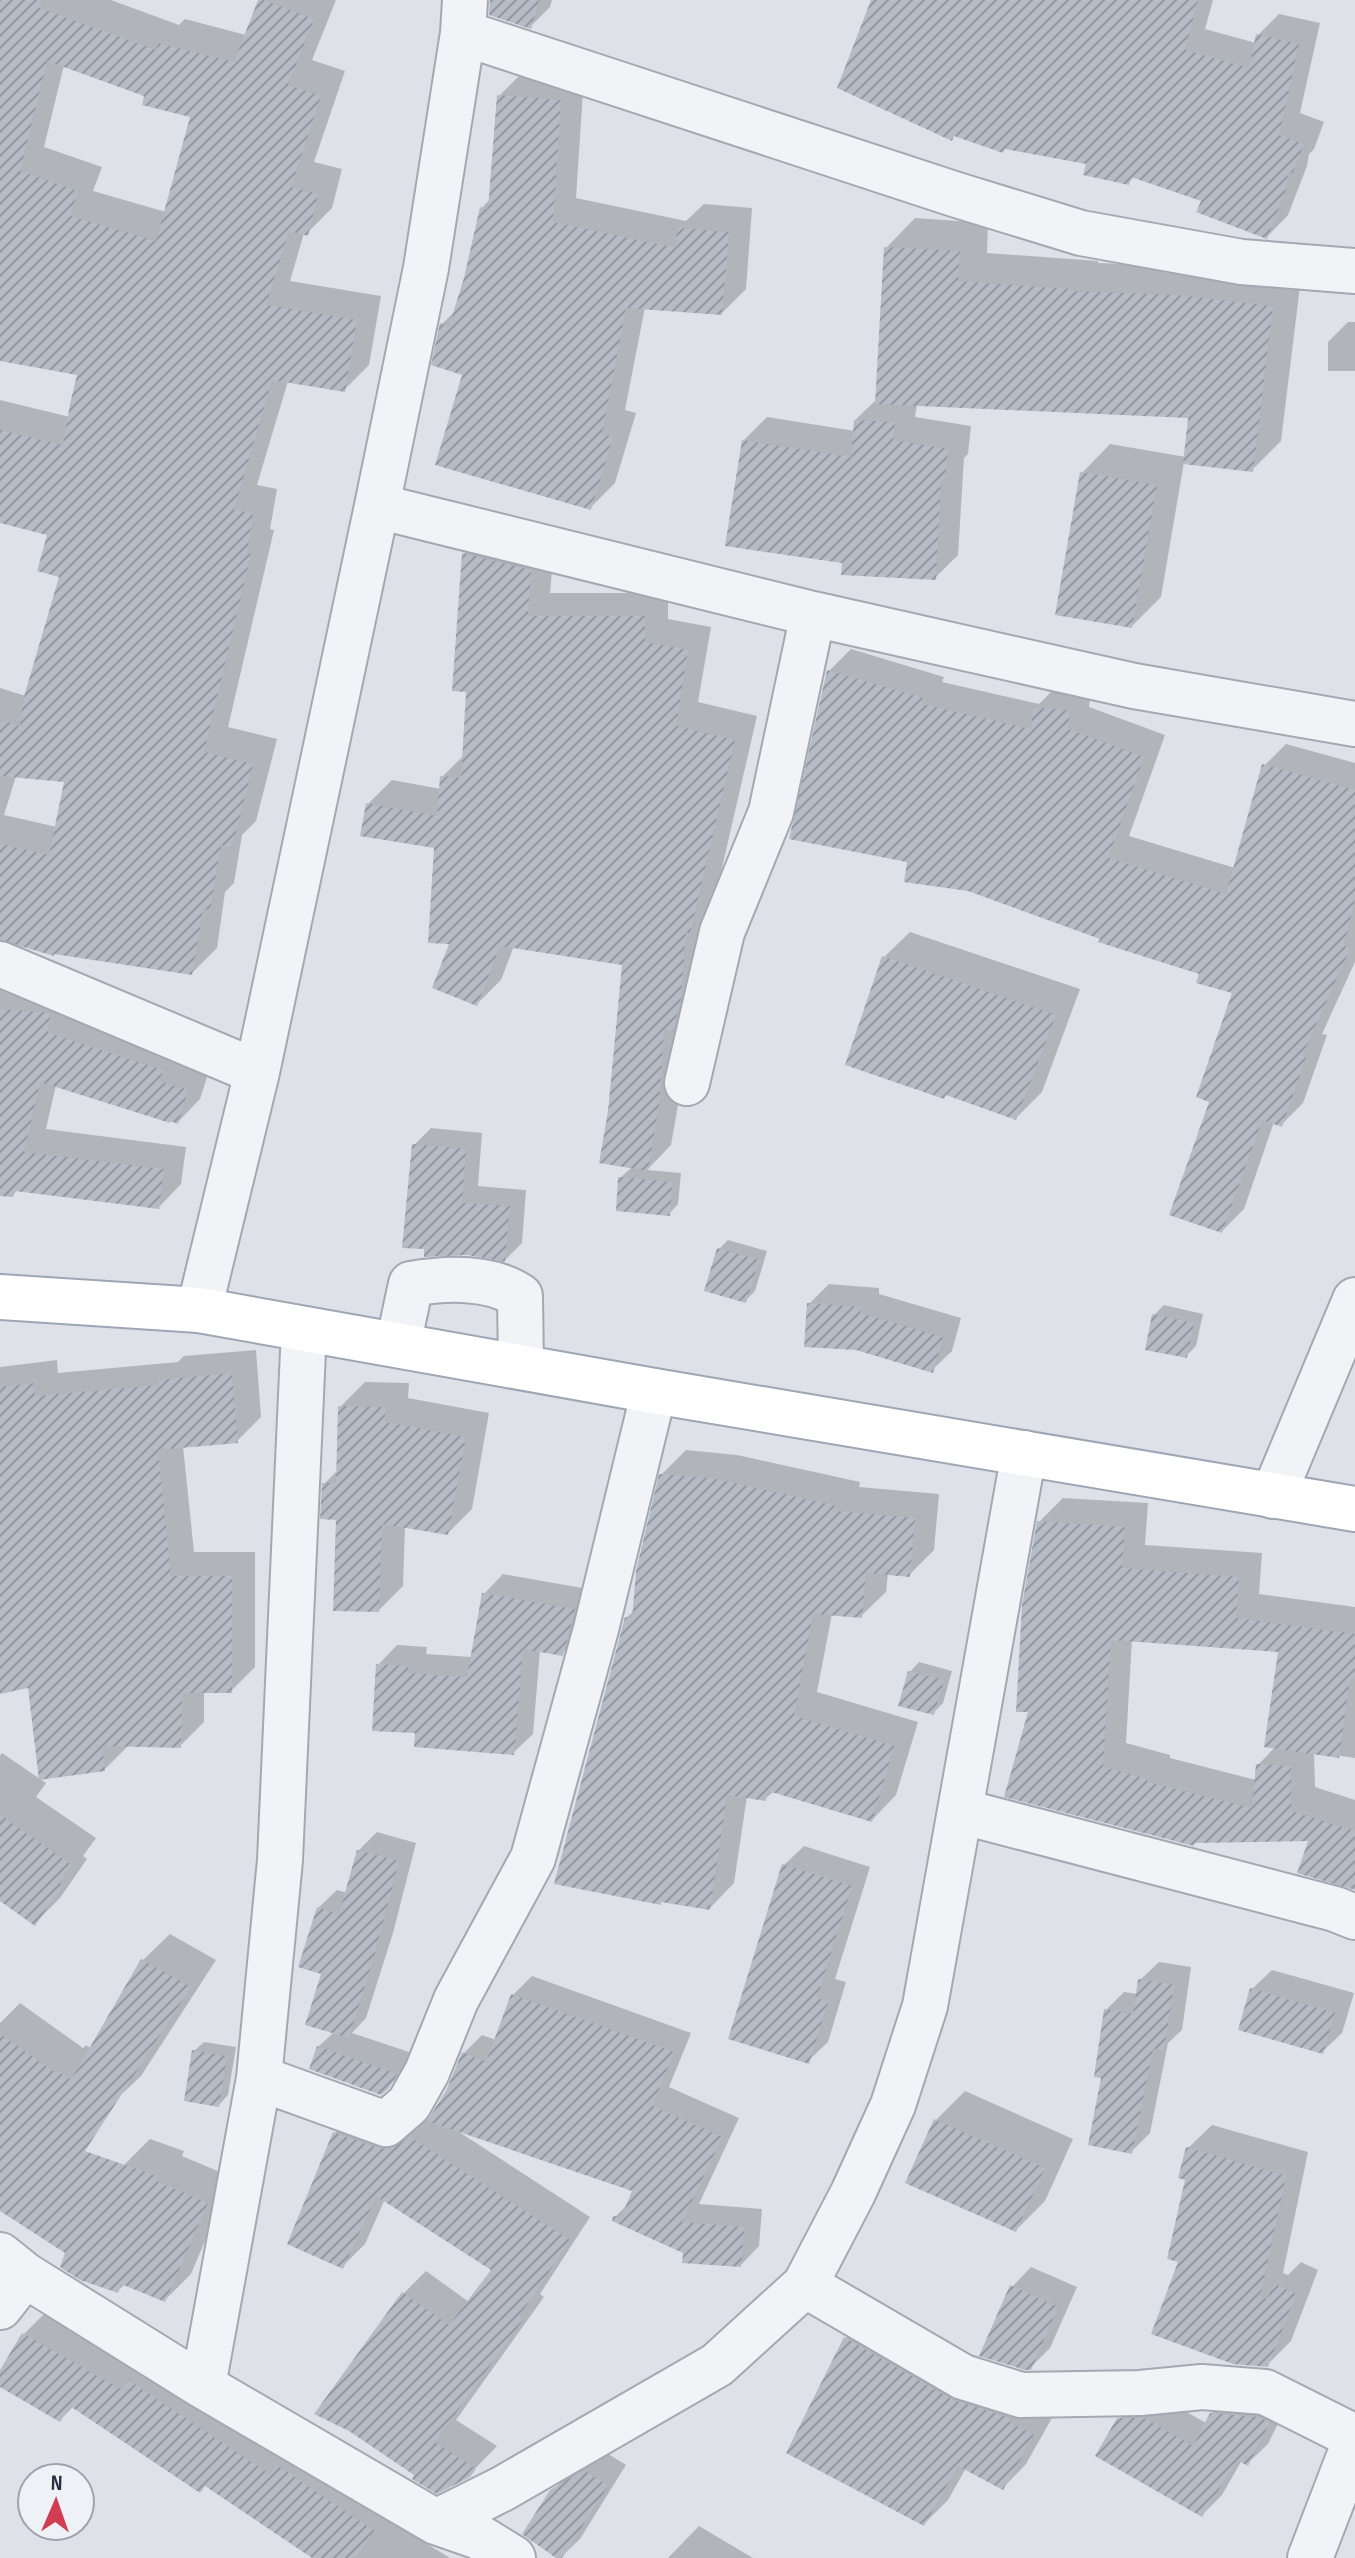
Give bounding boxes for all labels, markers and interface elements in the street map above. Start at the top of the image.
north arrow [16,2462,96,2542]
text: N [50,2470,63,2497]

